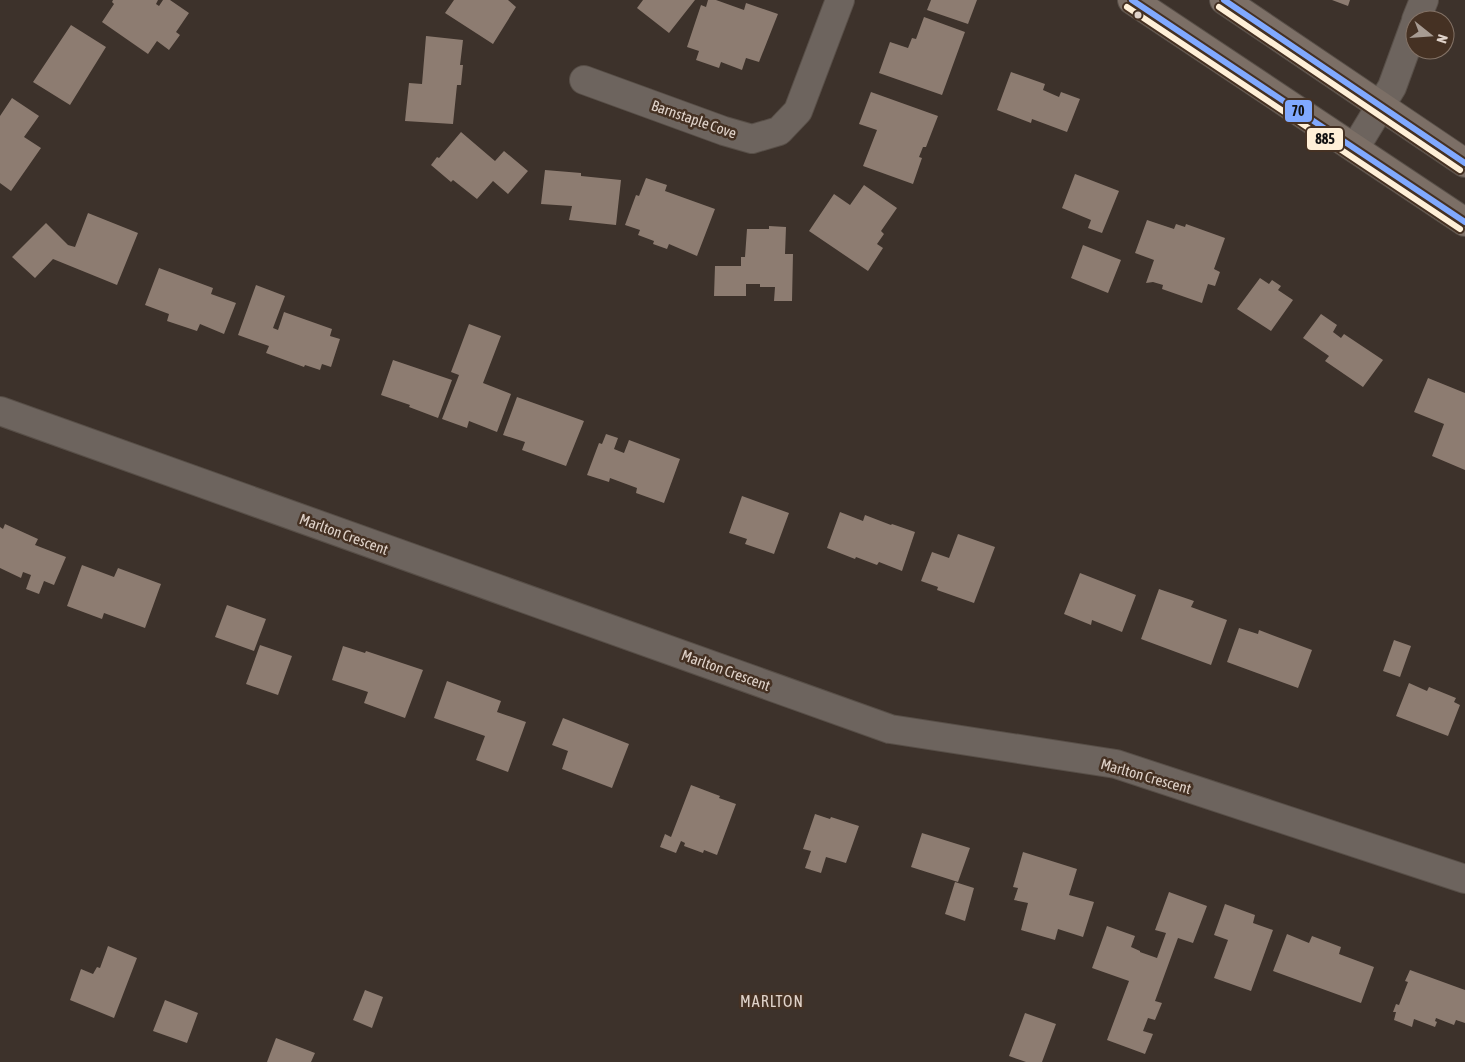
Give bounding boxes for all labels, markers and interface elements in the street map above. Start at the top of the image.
unlabelled marker [1133,10,1143,20]
north arrow [1405,10,1455,60]
text: N [1434,33,1451,45]
street label: Barnstaple Cove [649,97,739,142]
line badge: 70 [1284,99,1313,123]
text: 70 [1291,103,1305,119]
line badge: 885 [1306,127,1344,151]
text: 885 [1315,131,1335,147]
street label: Marlton Crescent [297,510,391,558]
street label: Marlton Crescent [679,646,773,694]
street label: Marlton Crescent [1099,755,1193,797]
district label: MARLTON [740,992,804,1010]

